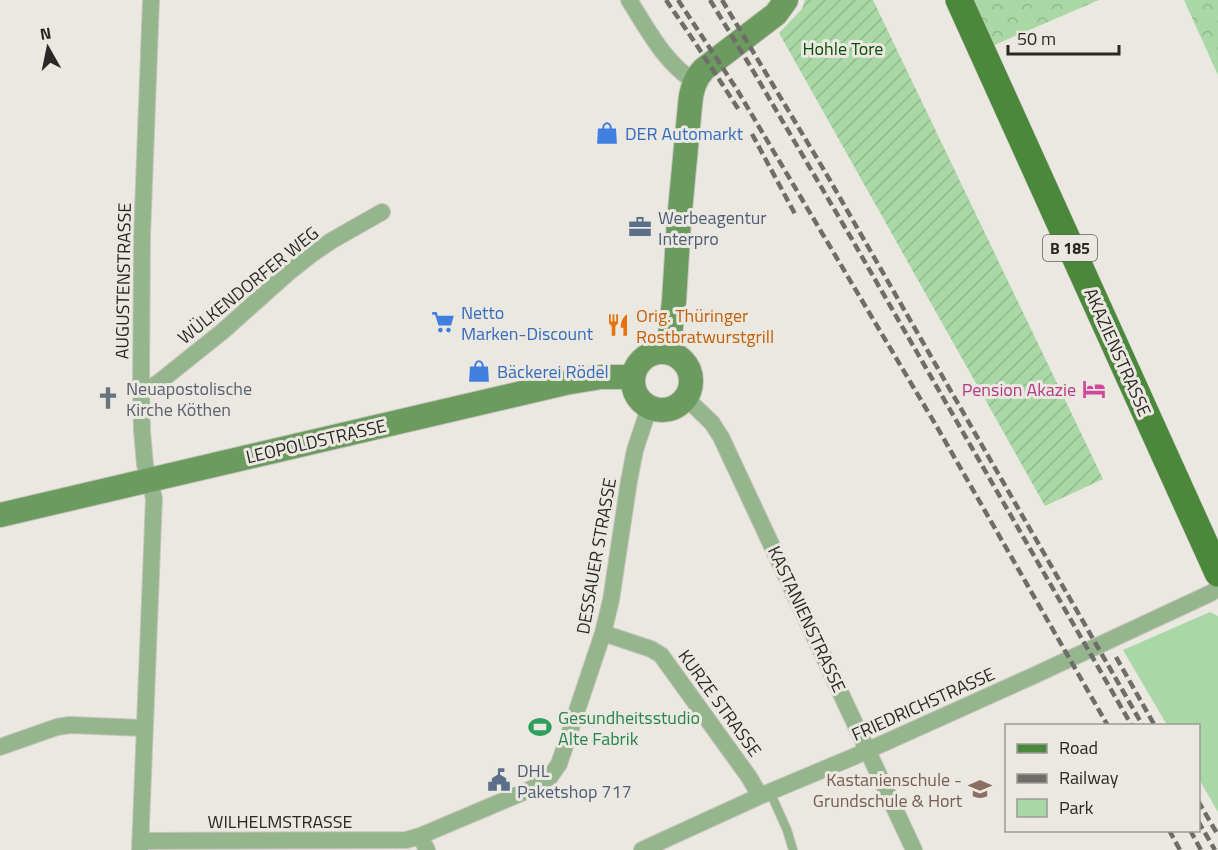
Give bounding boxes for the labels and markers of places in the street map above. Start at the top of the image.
shop icon: DER Automarkt [594,120,620,146]
place label: DER Automarkt [625,120,744,147]
place label: Werbeagentur Interpro [658,204,767,252]
office icon: Werbeagentur Interpro [627,214,653,240]
place label: Netto Marken-Discount [461,299,594,347]
place label: Orig. Thüringer Rostbratwurstgrill [636,302,774,350]
supermarket icon: Netto Marken-Discount [430,309,456,335]
restaurant icon: Orig. Thüringer Rostbratwurstgrill [605,312,631,338]
shop icon: Bäckerei Rödel [466,358,492,384]
place label: Bäckerei Rödel [497,358,609,385]
place label: Neuapostolische Kirche Köthen [126,375,252,423]
place label: Pension Akazie [962,376,1076,403]
hotel icon: Pension Akazie [1081,376,1107,402]
church icon: Neuapostolische Kirche Köthen [95,385,121,411]
place label: Gesundheitsstudio Alte Fabrik [558,704,700,752]
sports icon: Gesundheitsstudio Alte Fabrik [527,714,553,740]
place label: DHL Paketshop 717 [517,757,632,805]
place label: Kastanienschule - Grundschule & Hort [813,766,963,814]
public building icon: DHL Paketshop 717 [486,767,512,793]
school or university icon: Kastanienschule - Grundschule & Hort [967,776,993,802]

